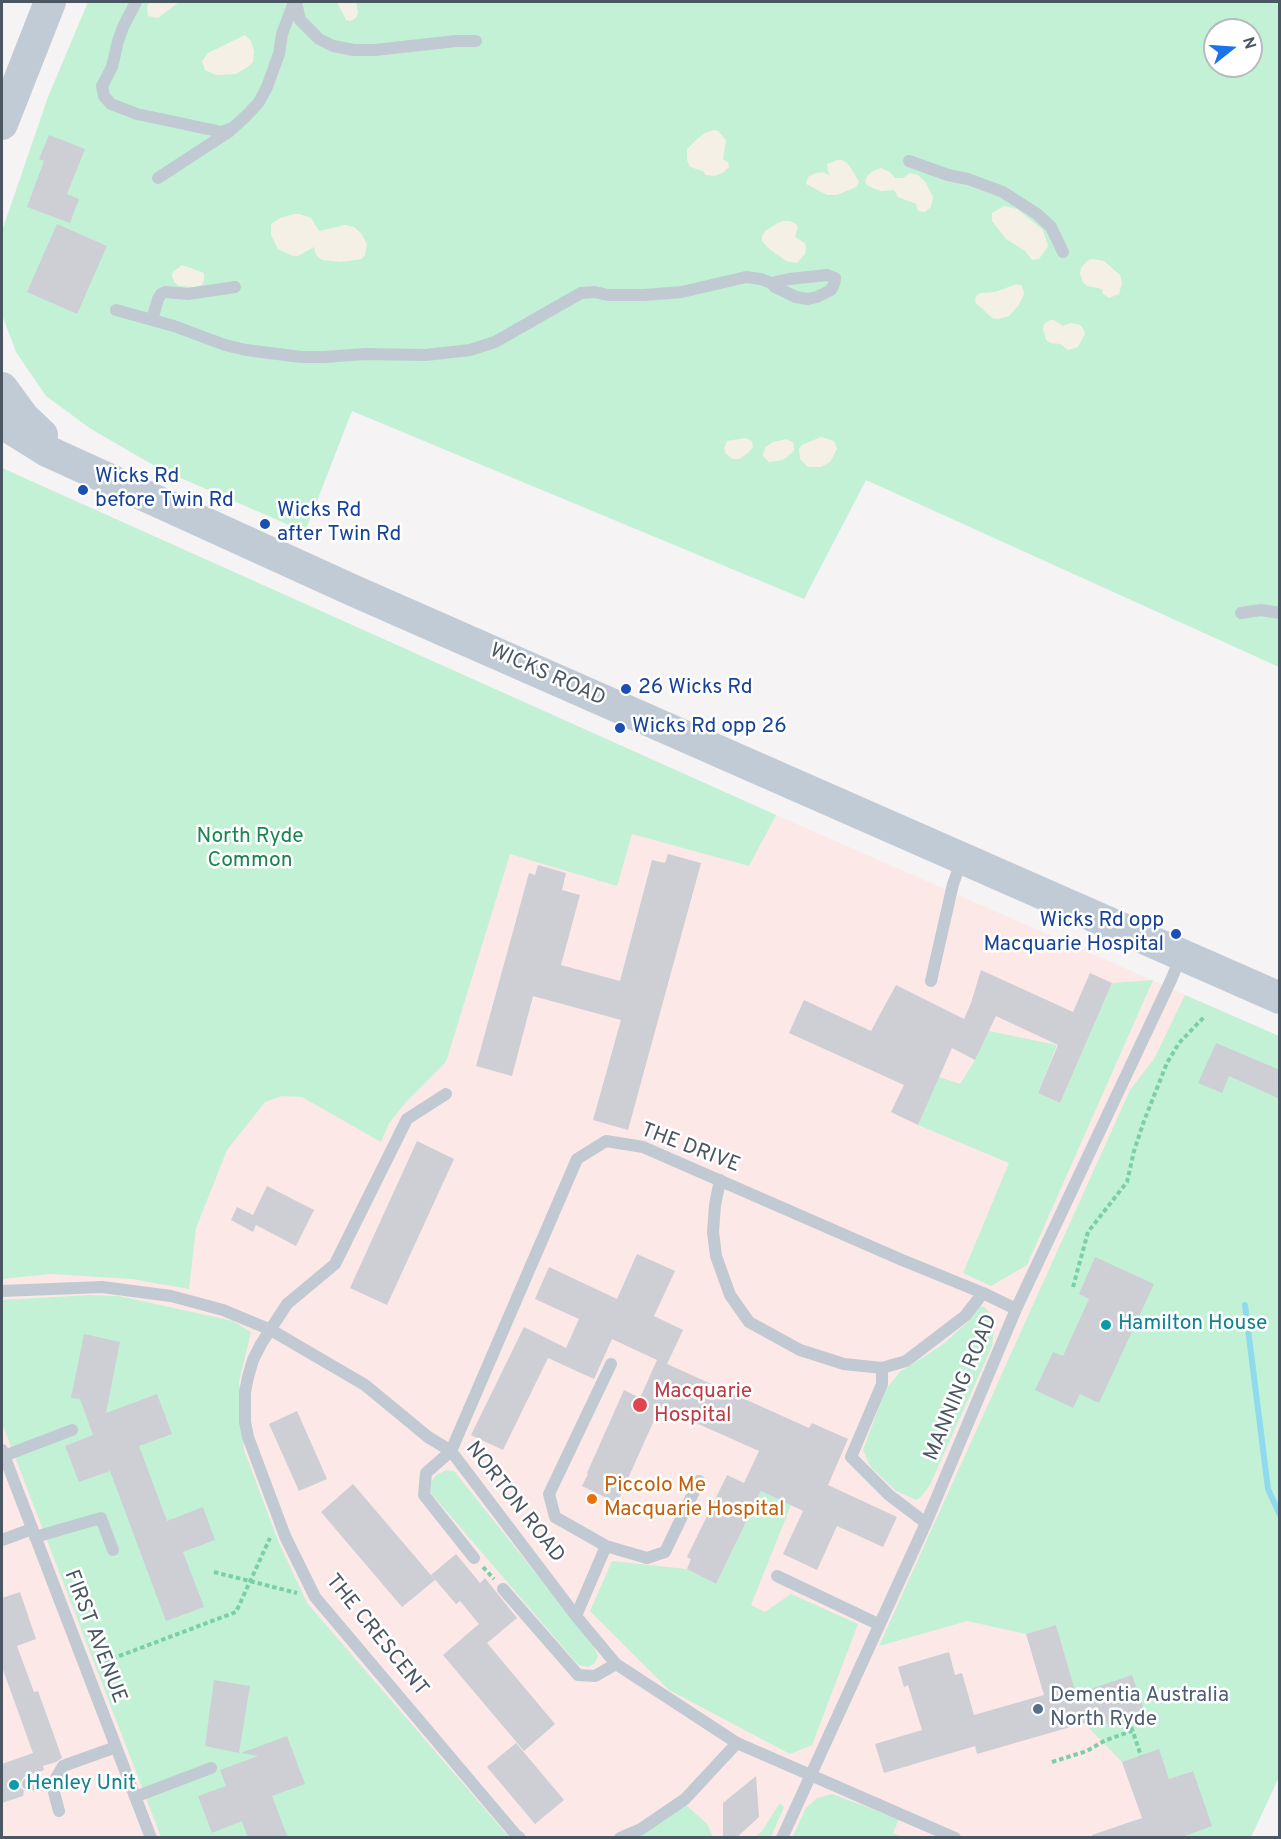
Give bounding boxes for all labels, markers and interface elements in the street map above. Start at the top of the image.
north arrow [1203,18,1263,78]
text: N [1237,35,1260,52]
place label: Wicks Rd before Twin Rd [95,465,234,515]
marker: Wicks Rd before Twin Rd [76,483,90,497]
place label: Wicks Rd after Twin Rd [277,499,401,549]
marker: Wicks Rd after Twin Rd [258,517,272,531]
street label: WICKS ROAD [485,639,609,713]
place label: 26 Wicks Rd [638,676,753,702]
marker: 26 Wicks Rd [619,682,633,696]
place label: Wicks Rd opp 26 [632,715,787,741]
marker: Wicks Rd opp 26 [613,721,627,735]
park label: North Ryde Common [197,825,303,875]
place label: Wicks Rd opp Macquarie Hospital [983,909,1164,959]
marker: Wicks Rd opp Macquarie Hospital [1169,927,1183,941]
street label: THE DRIVE [637,1119,743,1179]
street label: MANNING ROAD [920,1311,1004,1465]
place label: Hamilton House [1118,1312,1267,1338]
marker: Hamilton House [1099,1318,1113,1332]
place label: Macquarie Hospital [654,1380,752,1430]
marker: Macquarie Hospital [631,1396,649,1414]
street label: NORTON ROAD [459,1438,569,1568]
place label: Piccolo Me Macquarie Hospital [604,1474,785,1524]
marker: Piccolo Me Macquarie Hospital [585,1492,599,1506]
street label: FIRST AVENUE [57,1567,131,1707]
street label: THE CRESCENT [319,1570,433,1702]
place label: Dementia Australia North Ryde [1050,1684,1229,1734]
marker: Dementia Australia North Ryde [1031,1702,1045,1716]
place label: Henley Unit [26,1772,136,1798]
marker: Henley Unit [7,1778,21,1792]

